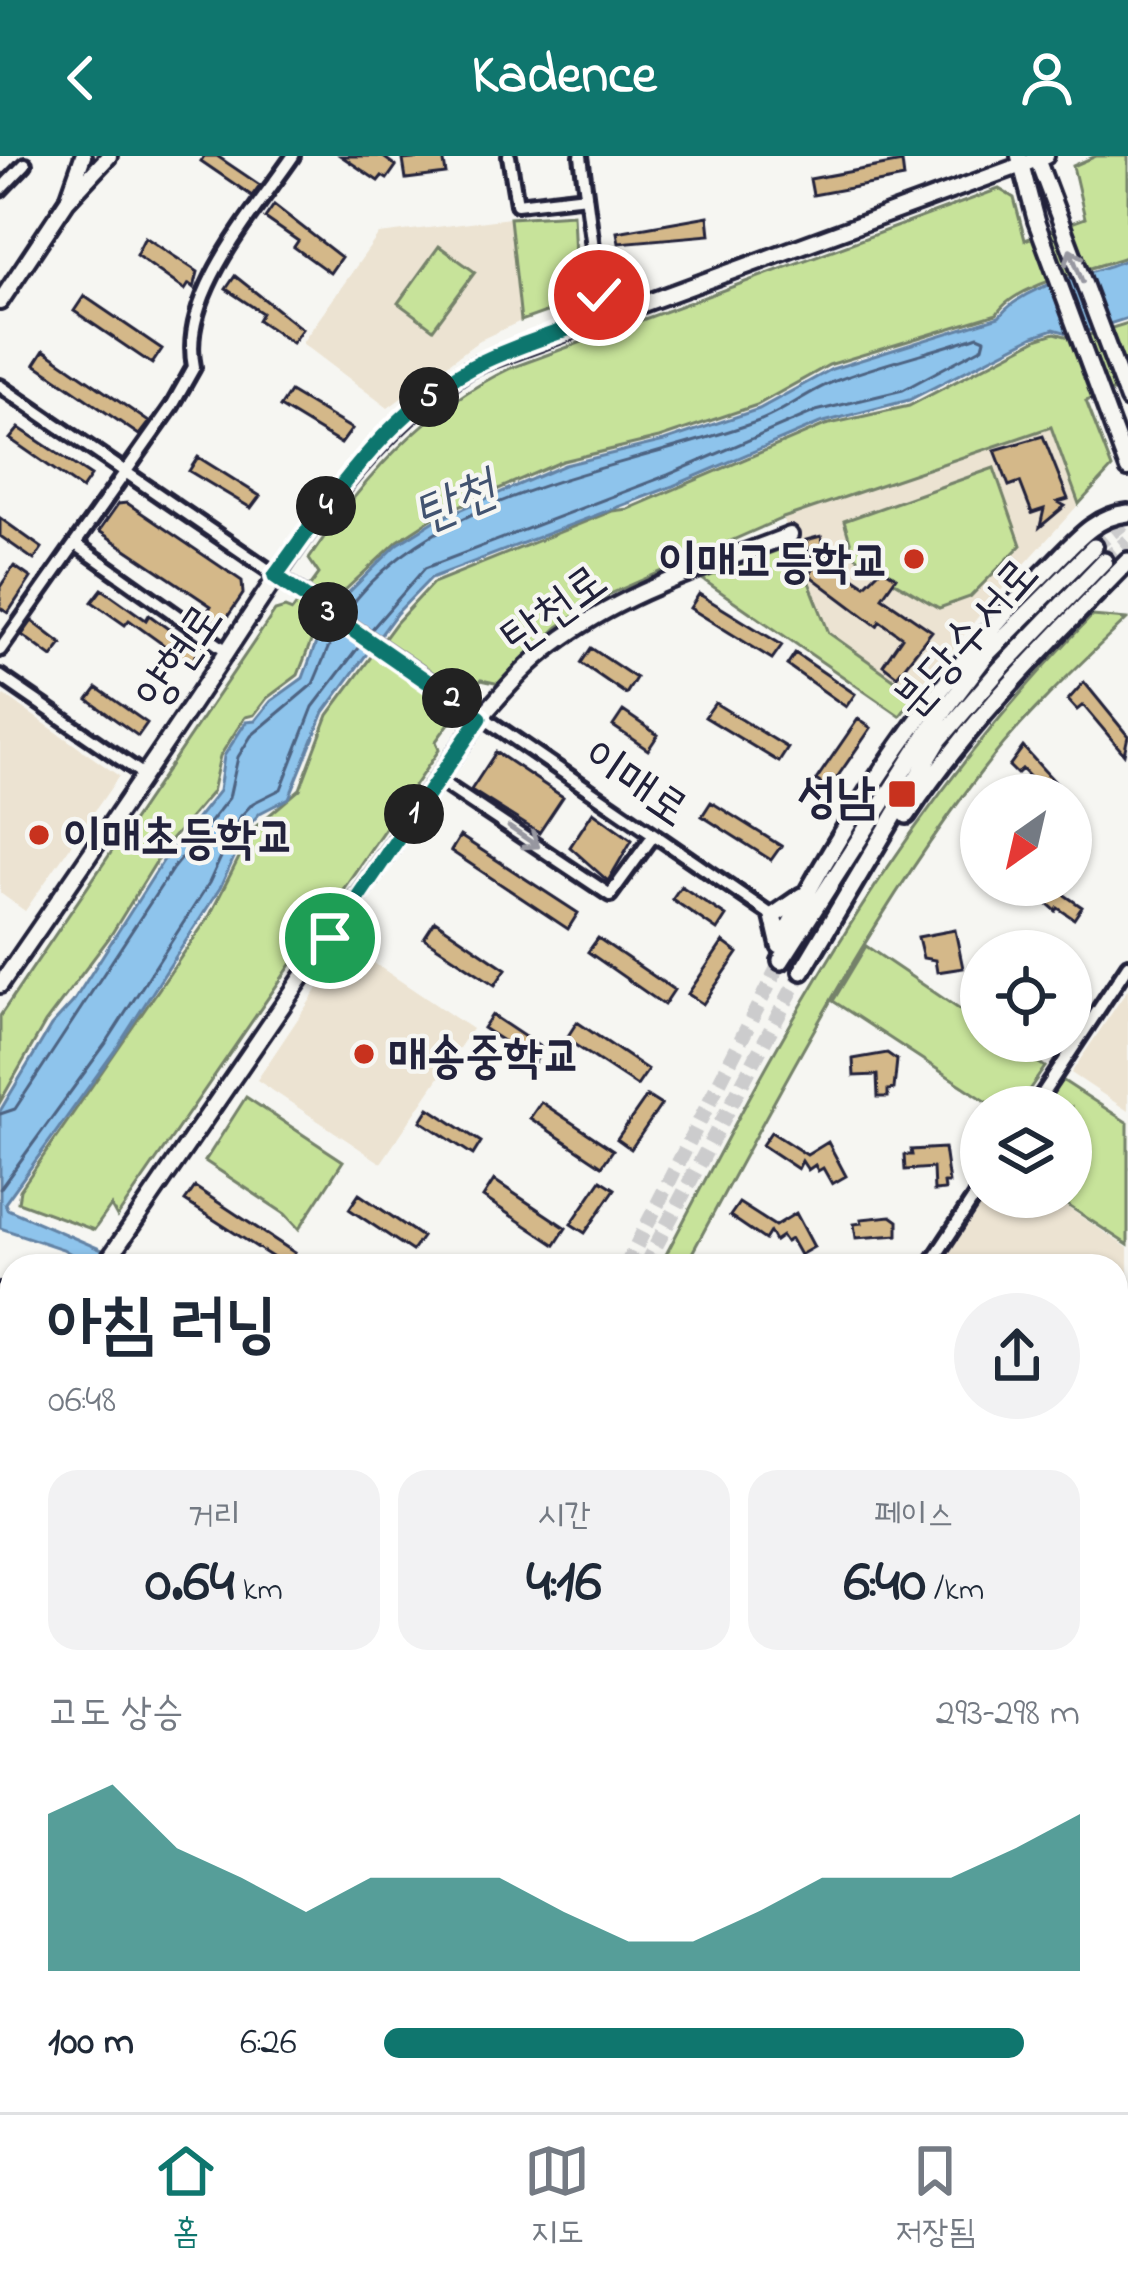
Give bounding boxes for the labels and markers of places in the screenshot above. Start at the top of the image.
pin [548,244,650,346]
pin: 5 [399,367,459,427]
pin: 4 [296,476,356,536]
place label: 이매고등학교 [658,529,890,599]
marker: 이매고등학교 [901,546,927,572]
pin: 3 [298,582,358,642]
pin: 2 [422,668,482,728]
place label: 성남 [798,764,875,834]
marker: 성남 [886,778,918,810]
pin: 1 [384,784,444,844]
place label: 이매초등학교 [63,805,295,875]
marker: 이매초등학교 [26,822,52,848]
pin [279,887,381,989]
place label: 매송중학교 [388,1024,581,1094]
marker: 매송중학교 [351,1041,377,1067]

